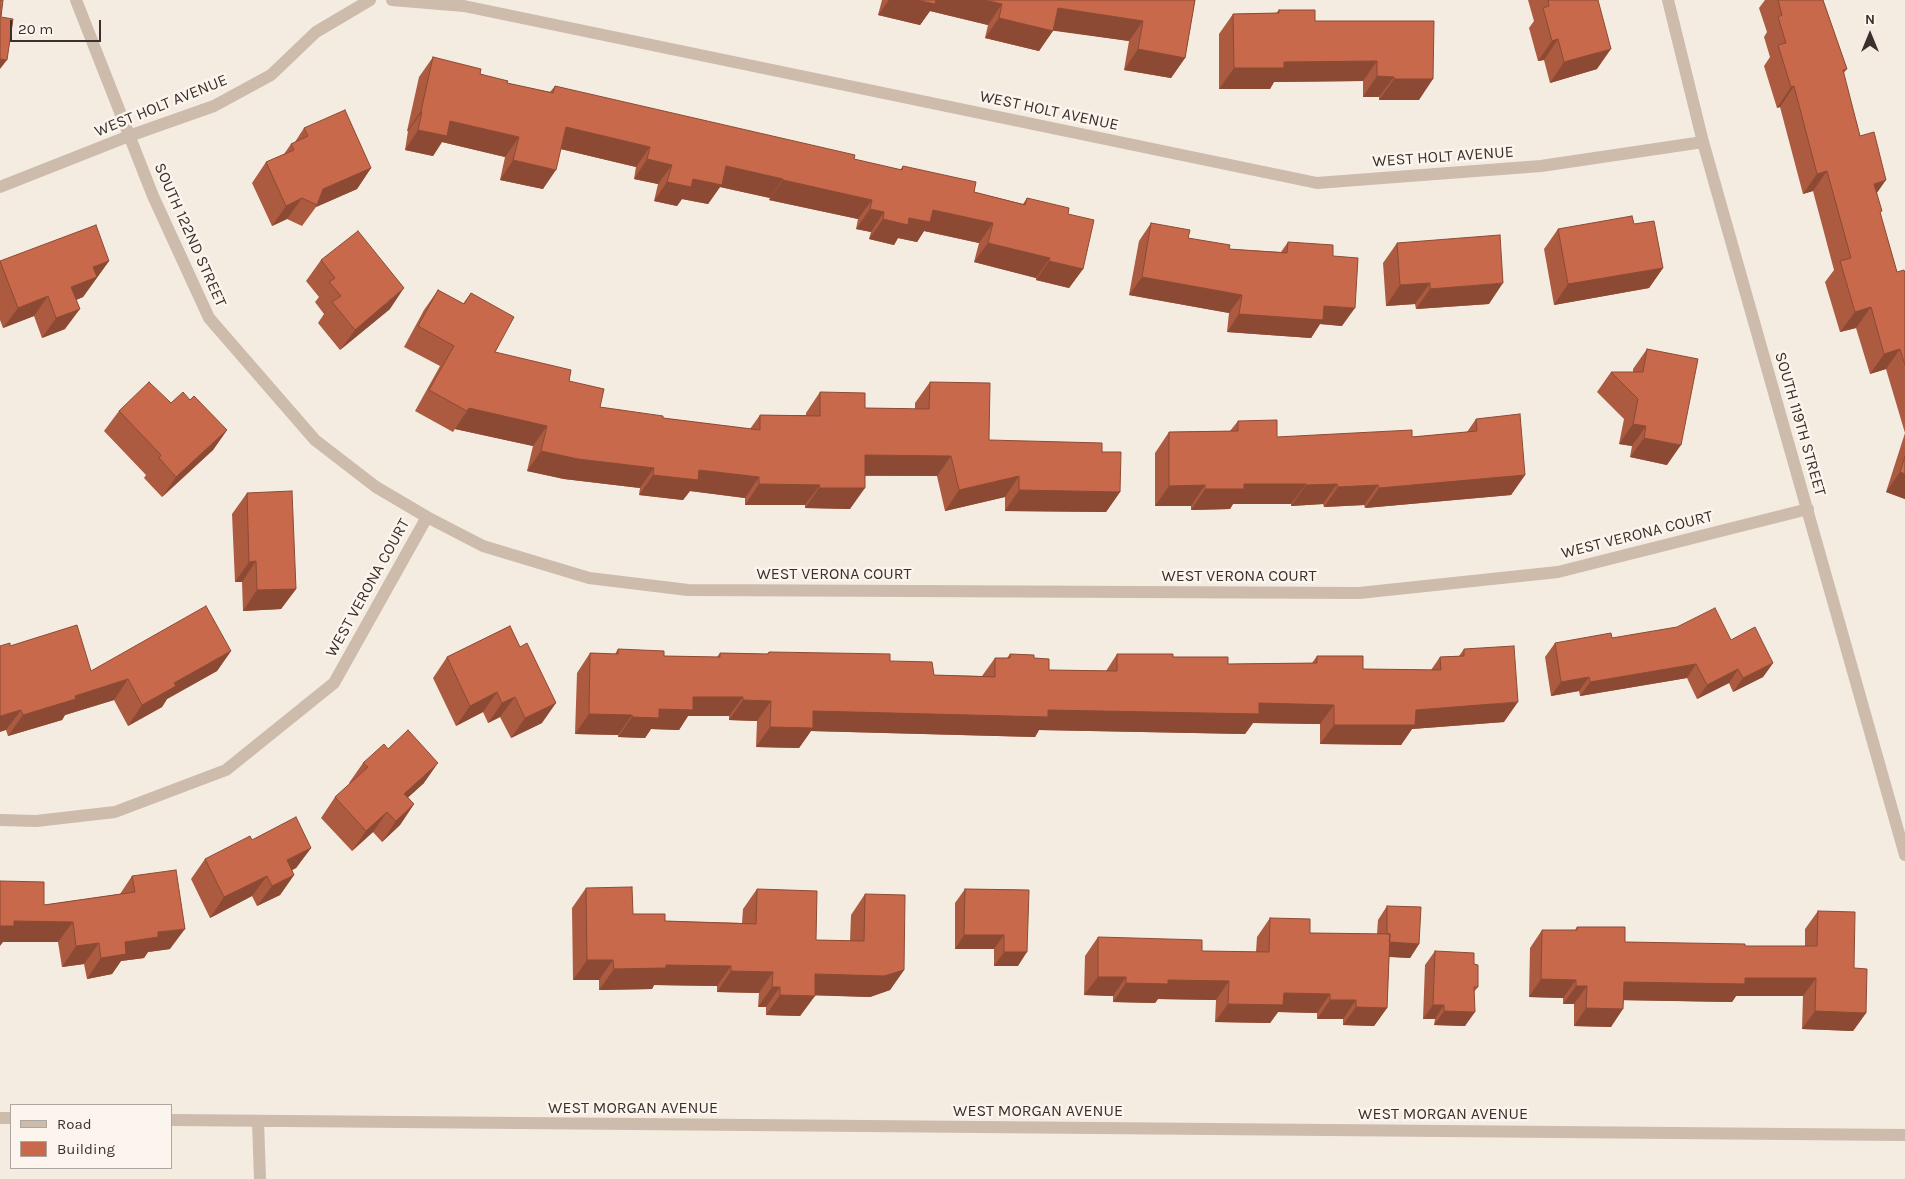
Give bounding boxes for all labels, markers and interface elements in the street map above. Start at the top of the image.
scale bar [12,10,104,42]
north arrow [1845,10,1895,60]
text: N [1865,11,1875,28]
text: 20 m [18,20,53,38]
street label: WEST HOLT AVENUE [92,71,230,141]
street label: WEST HOLT AVENUE [978,87,1120,135]
street label: WEST HOLT AVENUE [1372,142,1514,172]
street label: SOUTH 122ND STREET [150,160,230,310]
street label: SOUTH 119TH STREET [1770,350,1830,498]
street label: WEST VERONA COURT [1559,507,1715,563]
street label: WEST VERONA COURT [322,515,414,661]
street label: WEST VERONA COURT [756,564,912,584]
street label: WEST VERONA COURT [1161,566,1317,586]
street label: WEST MORGAN AVENUE [548,1098,718,1118]
street label: WEST MORGAN AVENUE [953,1101,1123,1121]
legend [10,1104,172,1169]
street label: WEST MORGAN AVENUE [1358,1104,1528,1124]
text: Road [57,1115,92,1133]
text: Building [57,1140,115,1158]

